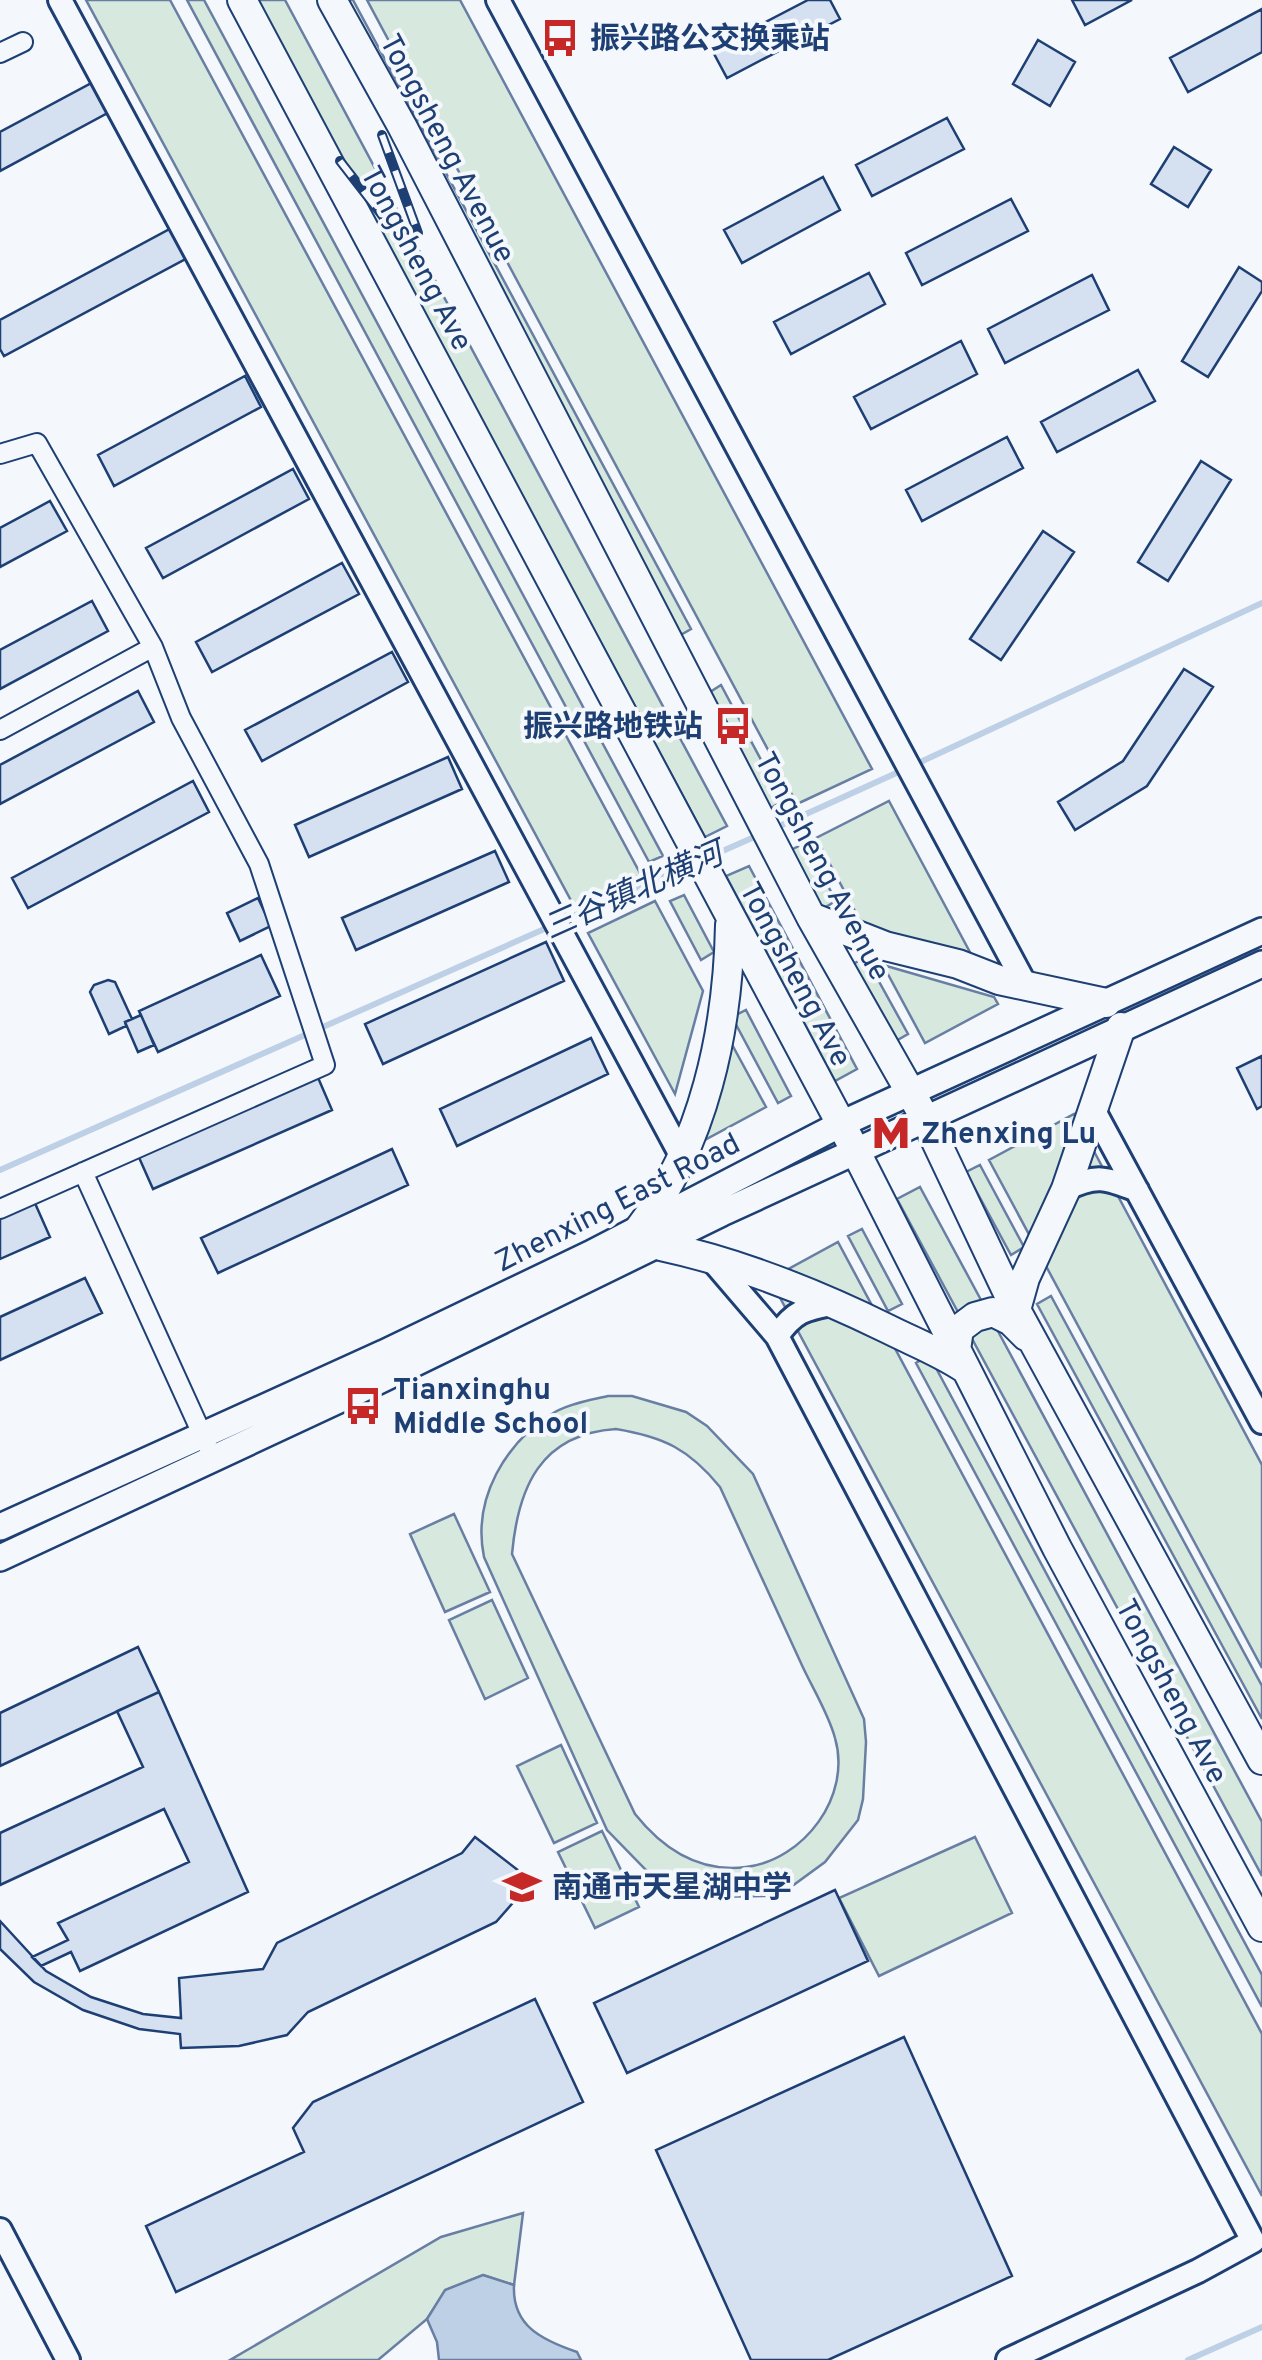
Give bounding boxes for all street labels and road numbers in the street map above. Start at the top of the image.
street label: Tongsheng Avenue [372,27,524,269]
street label: Tongsheng Ave [353,159,481,357]
street label: Tongsheng Avenue [747,745,899,987]
street label: Tongsheng Ave [732,875,860,1073]
street label: Zhenxing East Road [489,1126,747,1282]
street label: Tongsheng Ave [1106,1594,1234,1791]

